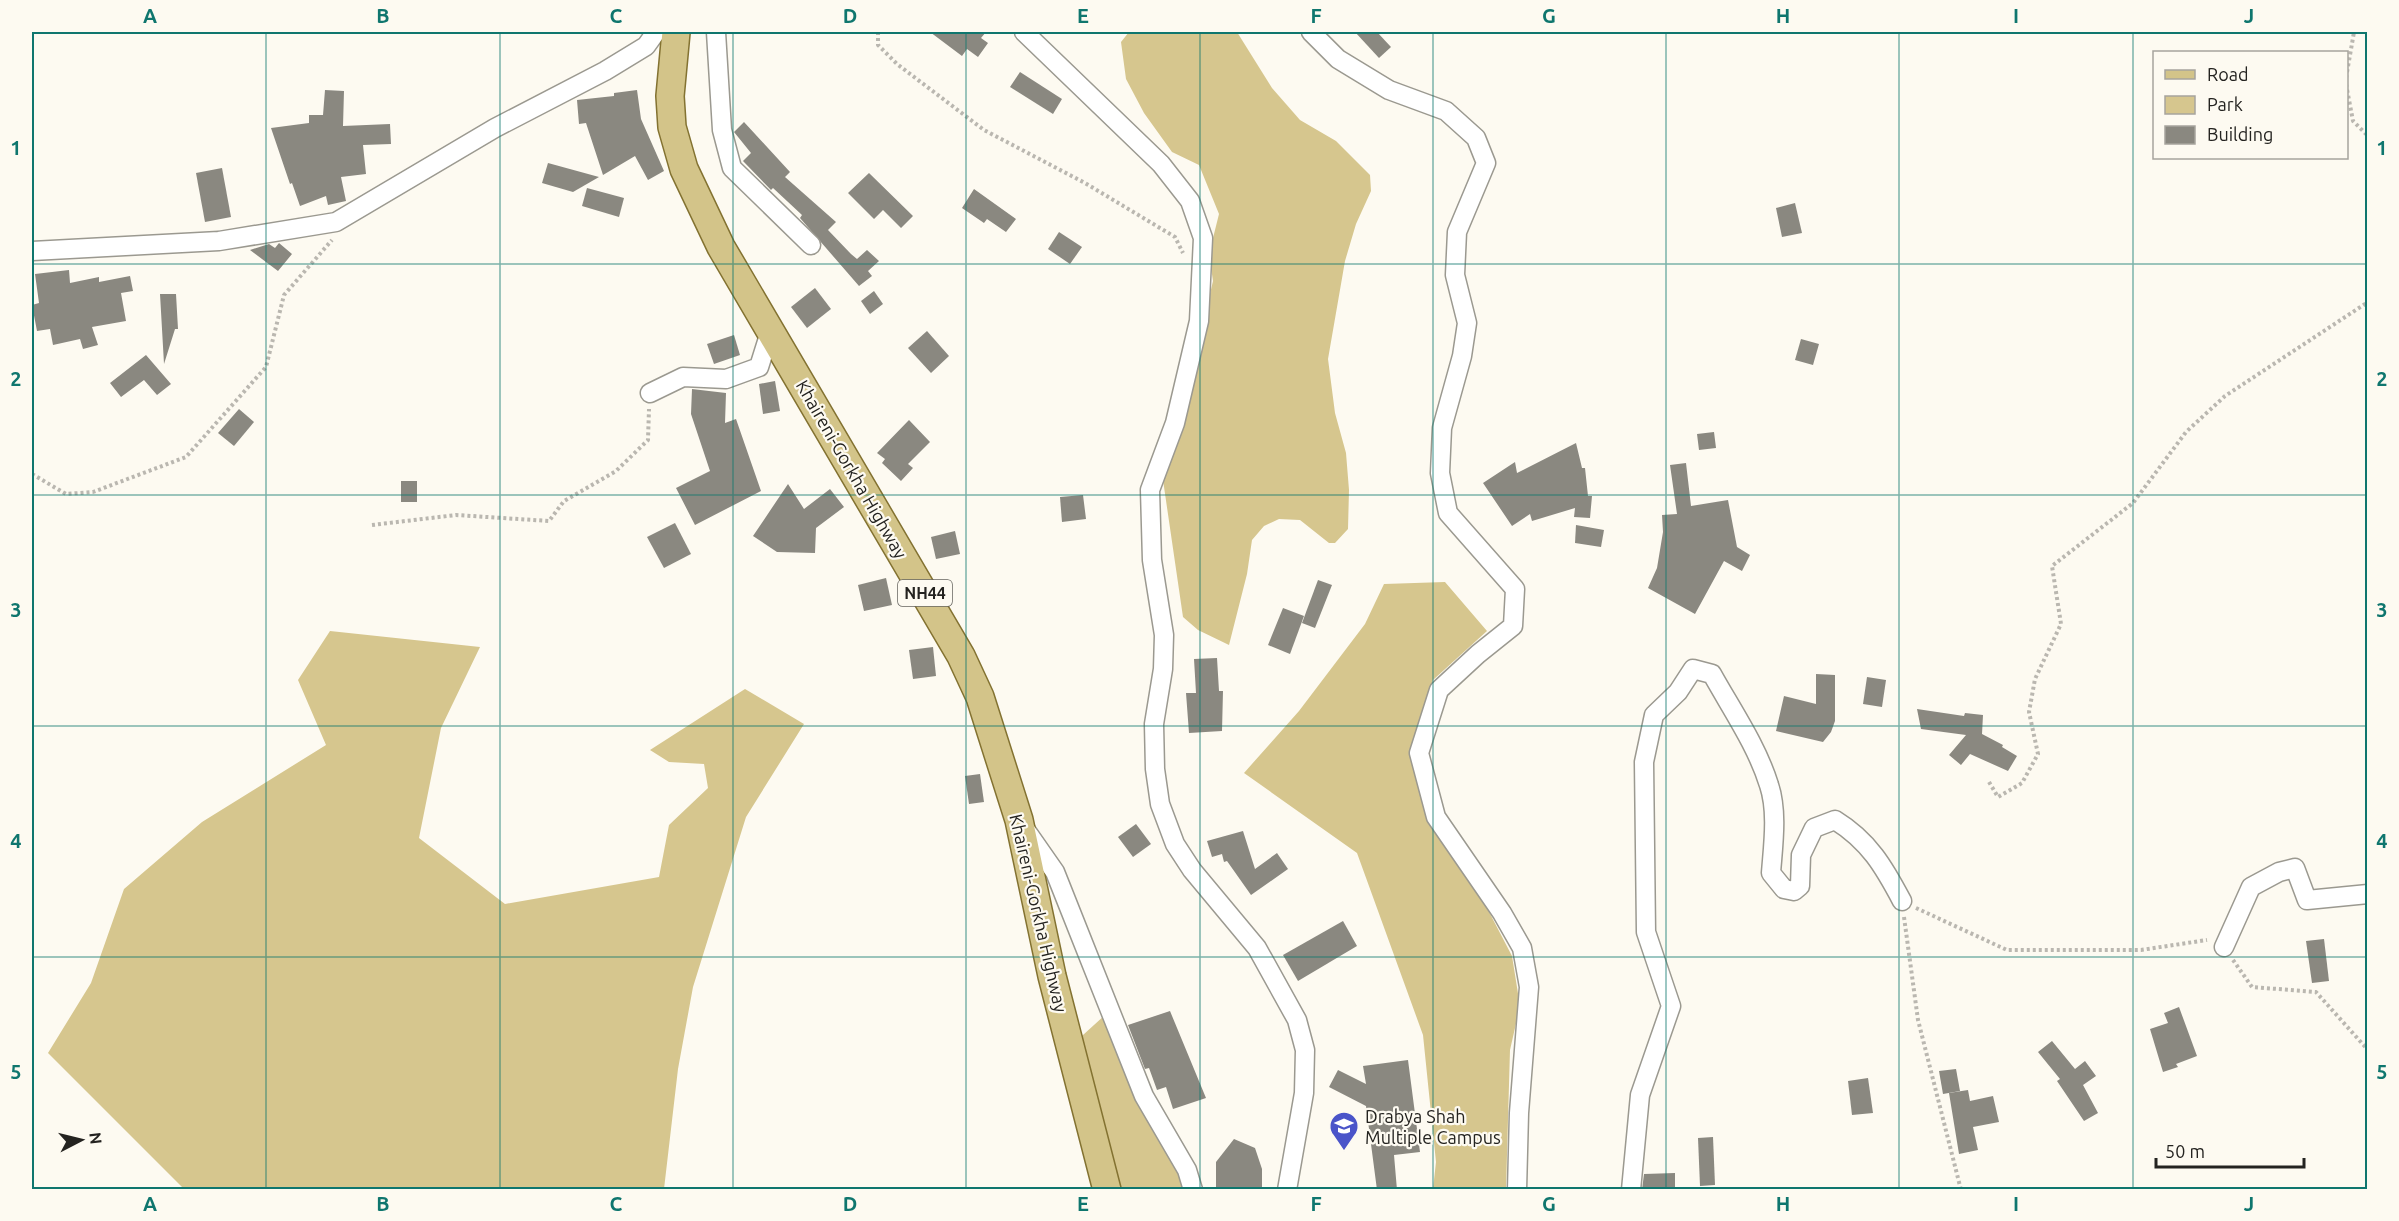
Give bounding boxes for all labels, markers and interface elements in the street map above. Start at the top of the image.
text: A [143,4,157,27]
text: B [376,4,390,27]
text: C [610,4,623,27]
text: D [843,4,857,27]
text: E [1077,4,1089,27]
text: F [1310,4,1322,27]
text: G [1542,4,1556,27]
text: H [1776,4,1790,27]
text: I [2013,4,2019,27]
text: J [2244,4,2254,27]
legend [2153,51,2348,159]
text: Road [2207,64,2249,84]
text: Park [2207,94,2243,114]
text: Building [2207,124,2273,144]
text: 1 [10,136,22,159]
text: 1 [2376,136,2388,159]
text: 2 [10,367,22,390]
text: 2 [2376,367,2388,390]
street label: Khaireni-Gorkha Highway [793,376,912,562]
road number: NH44 [898,580,952,606]
text: 3 [10,598,22,621]
text: 3 [2376,598,2388,621]
street label: Khaireni-Gorkha Highway [1006,812,1072,1014]
text: 4 [10,829,22,852]
text: 4 [2376,829,2388,852]
text: 5 [10,1060,22,1083]
text: 5 [2376,1060,2388,1083]
place label: Drabya Shah Multiple Campus [1365,1106,1501,1147]
north arrow [51,1110,111,1170]
school or university icon: Drabya Shah Multiple Campus [1328,1110,1360,1152]
text: N [86,1131,106,1145]
scale bar [2156,1131,2304,1169]
text: 50 m [2165,1141,2205,1161]
text: A [143,1192,157,1215]
text: B [376,1192,390,1215]
text: C [610,1192,623,1215]
text: D [843,1192,857,1215]
text: E [1077,1192,1089,1215]
text: F [1310,1192,1322,1215]
text: G [1542,1192,1556,1215]
text: H [1776,1192,1790,1215]
text: I [2013,1192,2019,1215]
text: J [2244,1192,2254,1215]

